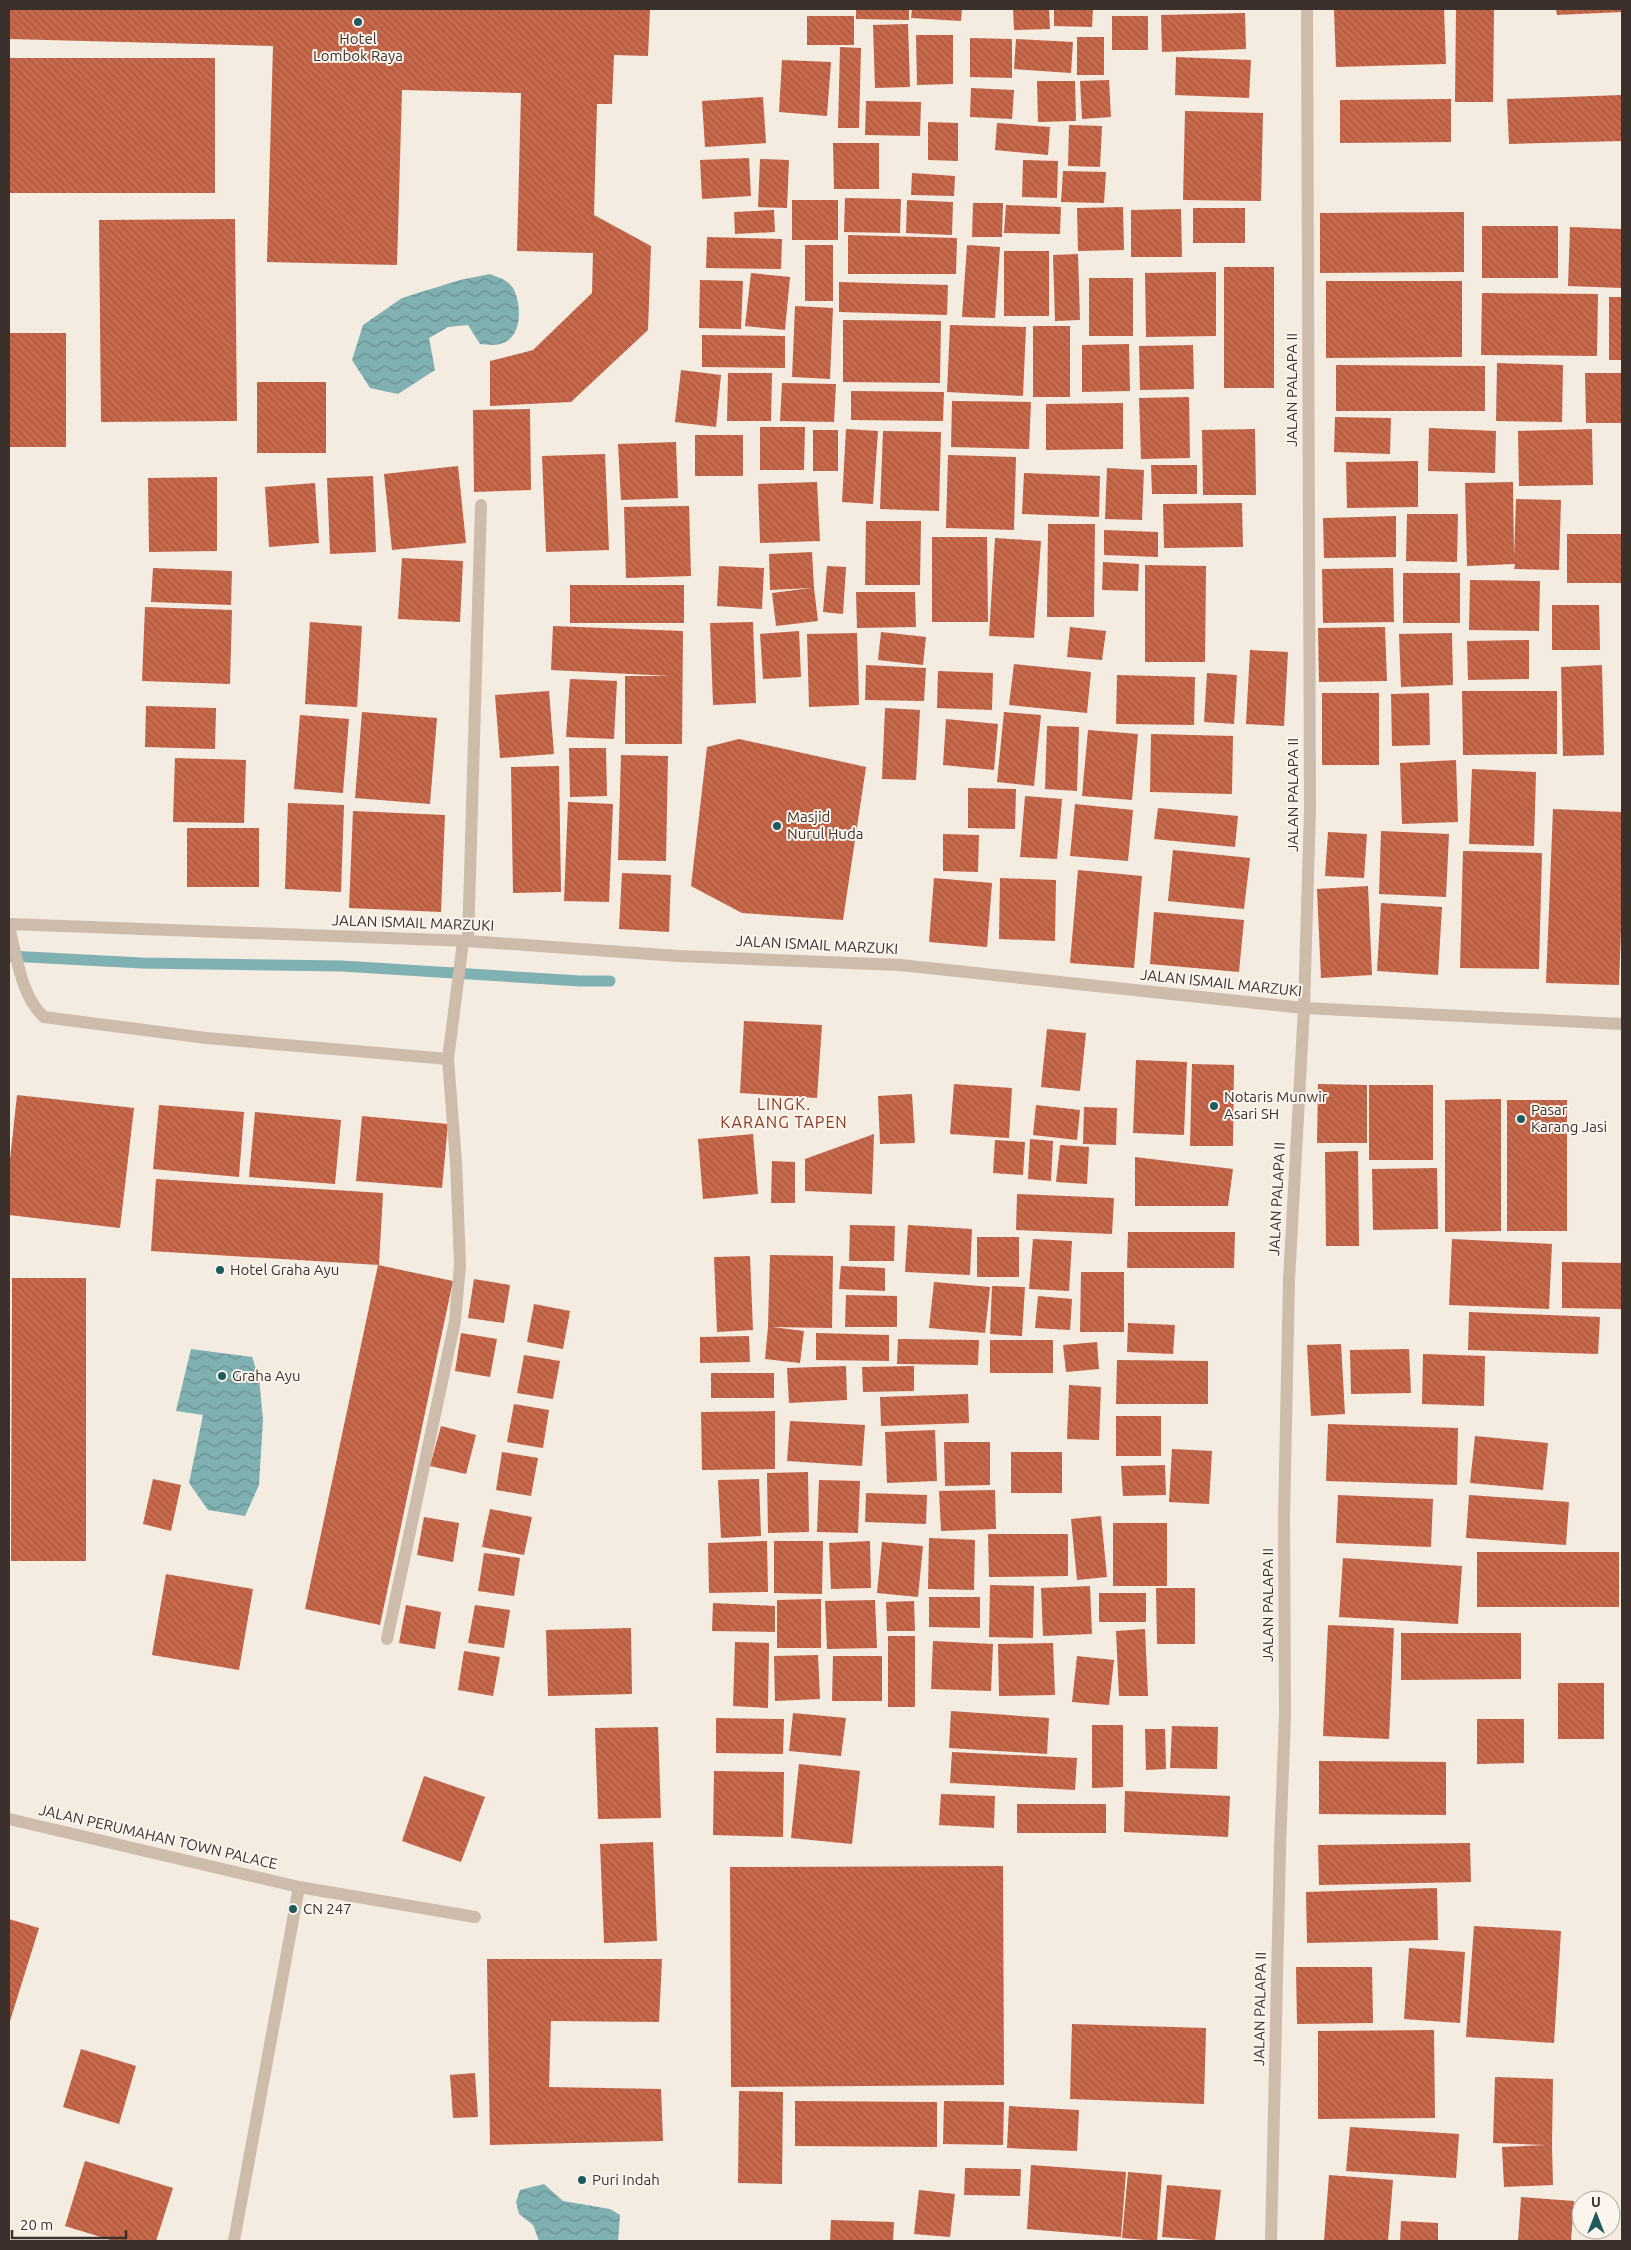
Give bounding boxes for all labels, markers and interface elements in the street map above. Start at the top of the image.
marker: Hotel Lombok Raya [352,16,364,28]
place label: Hotel Lombok Raya [313,30,403,64]
street label: JALAN PALAPA II [1283,333,1300,447]
street label: JALAN PALAPA II [1284,738,1301,852]
place label: Masjid Nurul Huda [787,808,863,842]
marker: Masjid Nurul Huda [771,820,783,832]
street label: JALAN ISMAIL MARZUKI [332,911,495,934]
street label: JALAN ISMAIL MARZUKI [735,932,899,957]
street label: JALAN ISMAIL MARZUKI [1139,966,1303,999]
place label: Notaris Munwir Asari SH [1224,1088,1328,1122]
district label: LINGK. KARANG TAPEN [720,1095,848,1131]
marker: Notaris Munwir Asari SH [1208,1100,1220,1112]
place label: Pasar Karang Jasi [1531,1101,1607,1135]
marker: Pasar Karang Jasi [1515,1113,1527,1125]
street label: JALAN PALAPA II [1265,1142,1288,1256]
place label: Hotel Graha Ayu [230,1261,339,1278]
marker: Hotel Graha Ayu [214,1264,226,1276]
place label: Graha Ayu [232,1367,301,1384]
marker: Graha Ayu [216,1370,228,1382]
street label: JALAN PALAPA II [1259,1548,1276,1662]
street label: JALAN PERUMAHAN TOWN PALACE [37,1801,279,1872]
place label: CN 247 [303,1900,352,1917]
marker: CN 247 [287,1903,299,1915]
street label: JALAN PALAPA II [1250,1952,1269,2066]
place label: Puri Indah [592,2171,660,2188]
marker: Puri Indah [576,2174,588,2186]
north arrow [1571,2190,1621,2240]
text: U [1591,2194,1601,2210]
scale bar [12,2208,126,2240]
text: 20 m [20,2216,53,2233]

